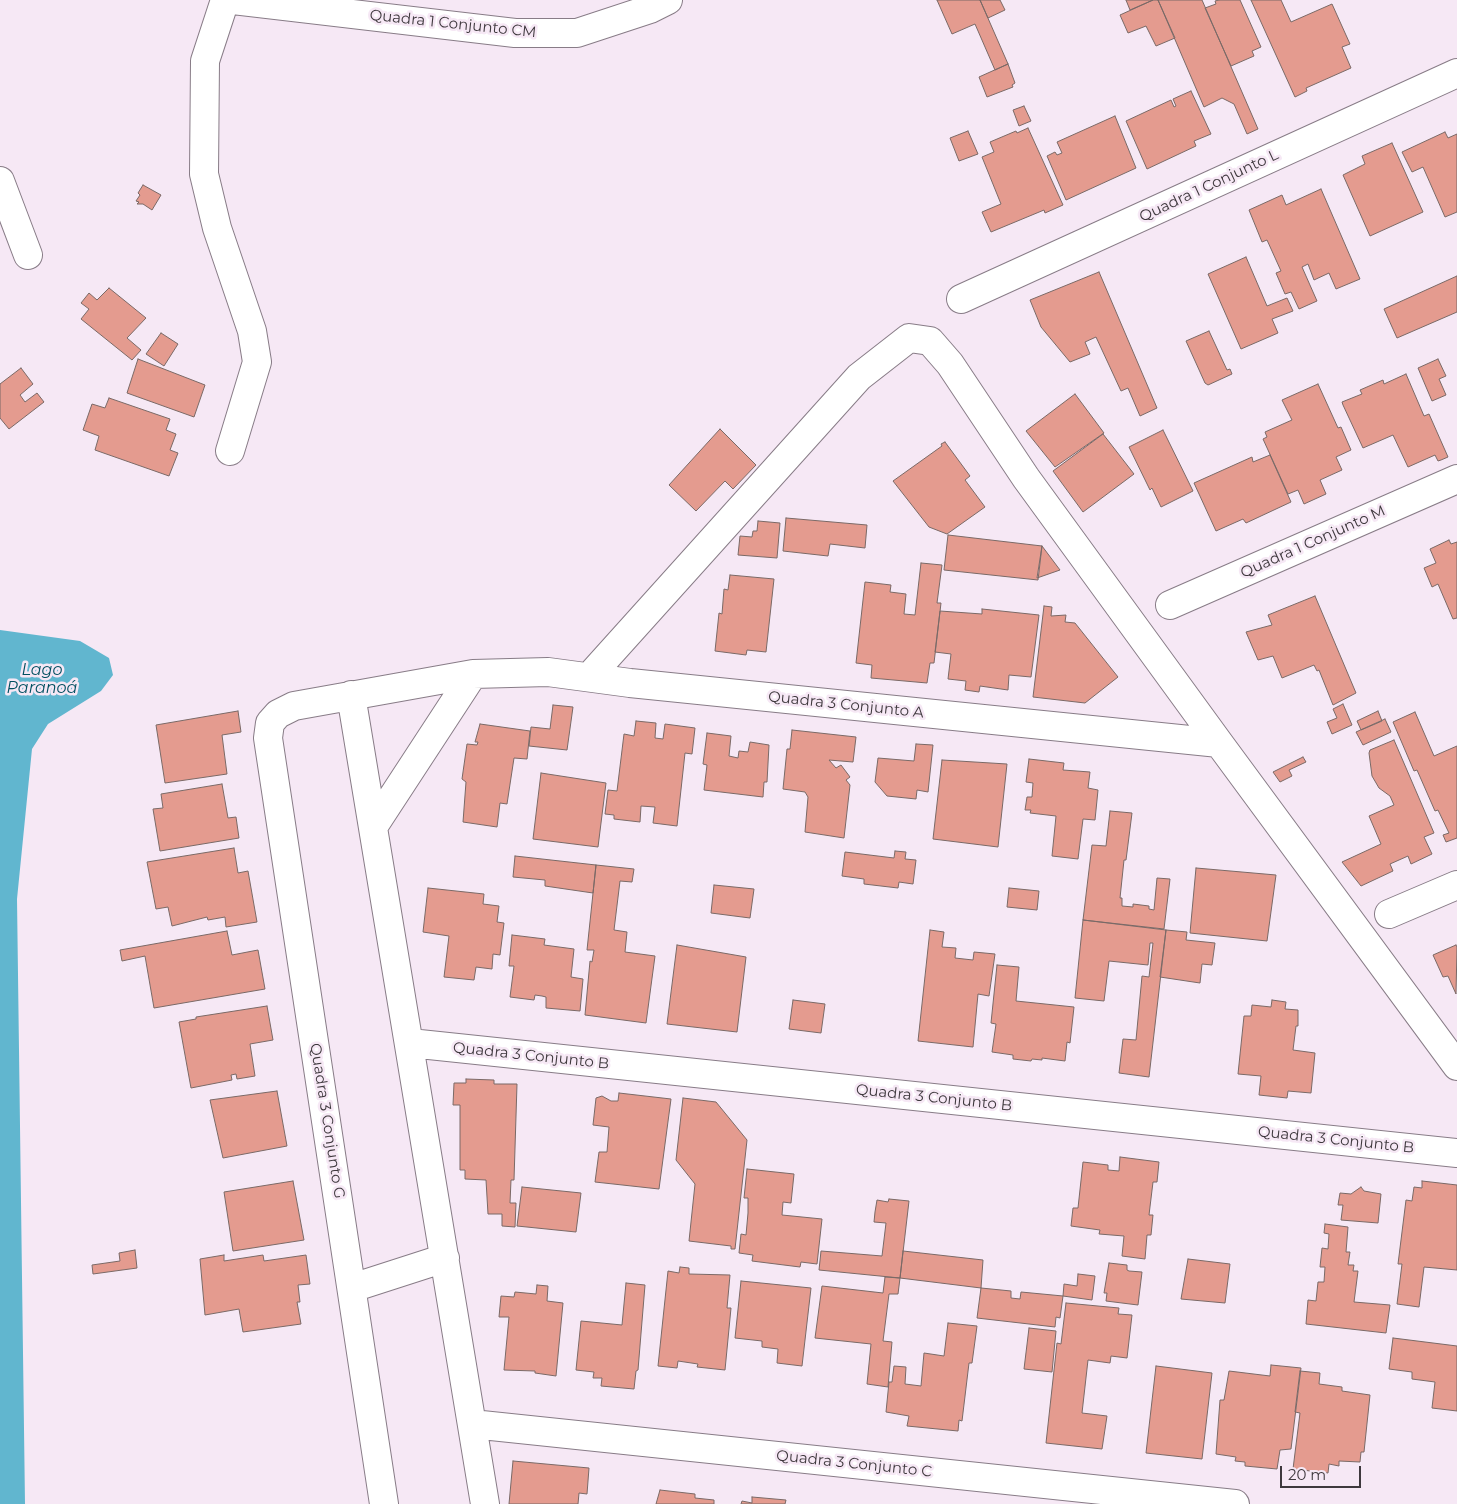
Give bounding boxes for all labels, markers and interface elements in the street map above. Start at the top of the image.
street label: Quadra 1 Conjunto CM [369,6,537,42]
street label: Quadra 1 Conjunto L [1137,146,1281,226]
street label: Quadra 1 Conjunto M [1238,502,1388,582]
water label: Lago Paranoá [7,660,77,698]
street label: Quadra 3 Conjunto A [767,688,925,722]
street label: Quadra 3 Conjunto B [452,1039,610,1073]
street label: Quadra 3 Conjunto G [306,1042,348,1200]
street label: Quadra 3 Conjunto B [855,1081,1013,1115]
street label: Quadra 3 Conjunto B [1257,1123,1415,1157]
street label: Quadra 3 Conjunto C [775,1447,933,1481]
scale bar [1282,1456,1363,1488]
text: 20 m [1288,1465,1326,1484]

